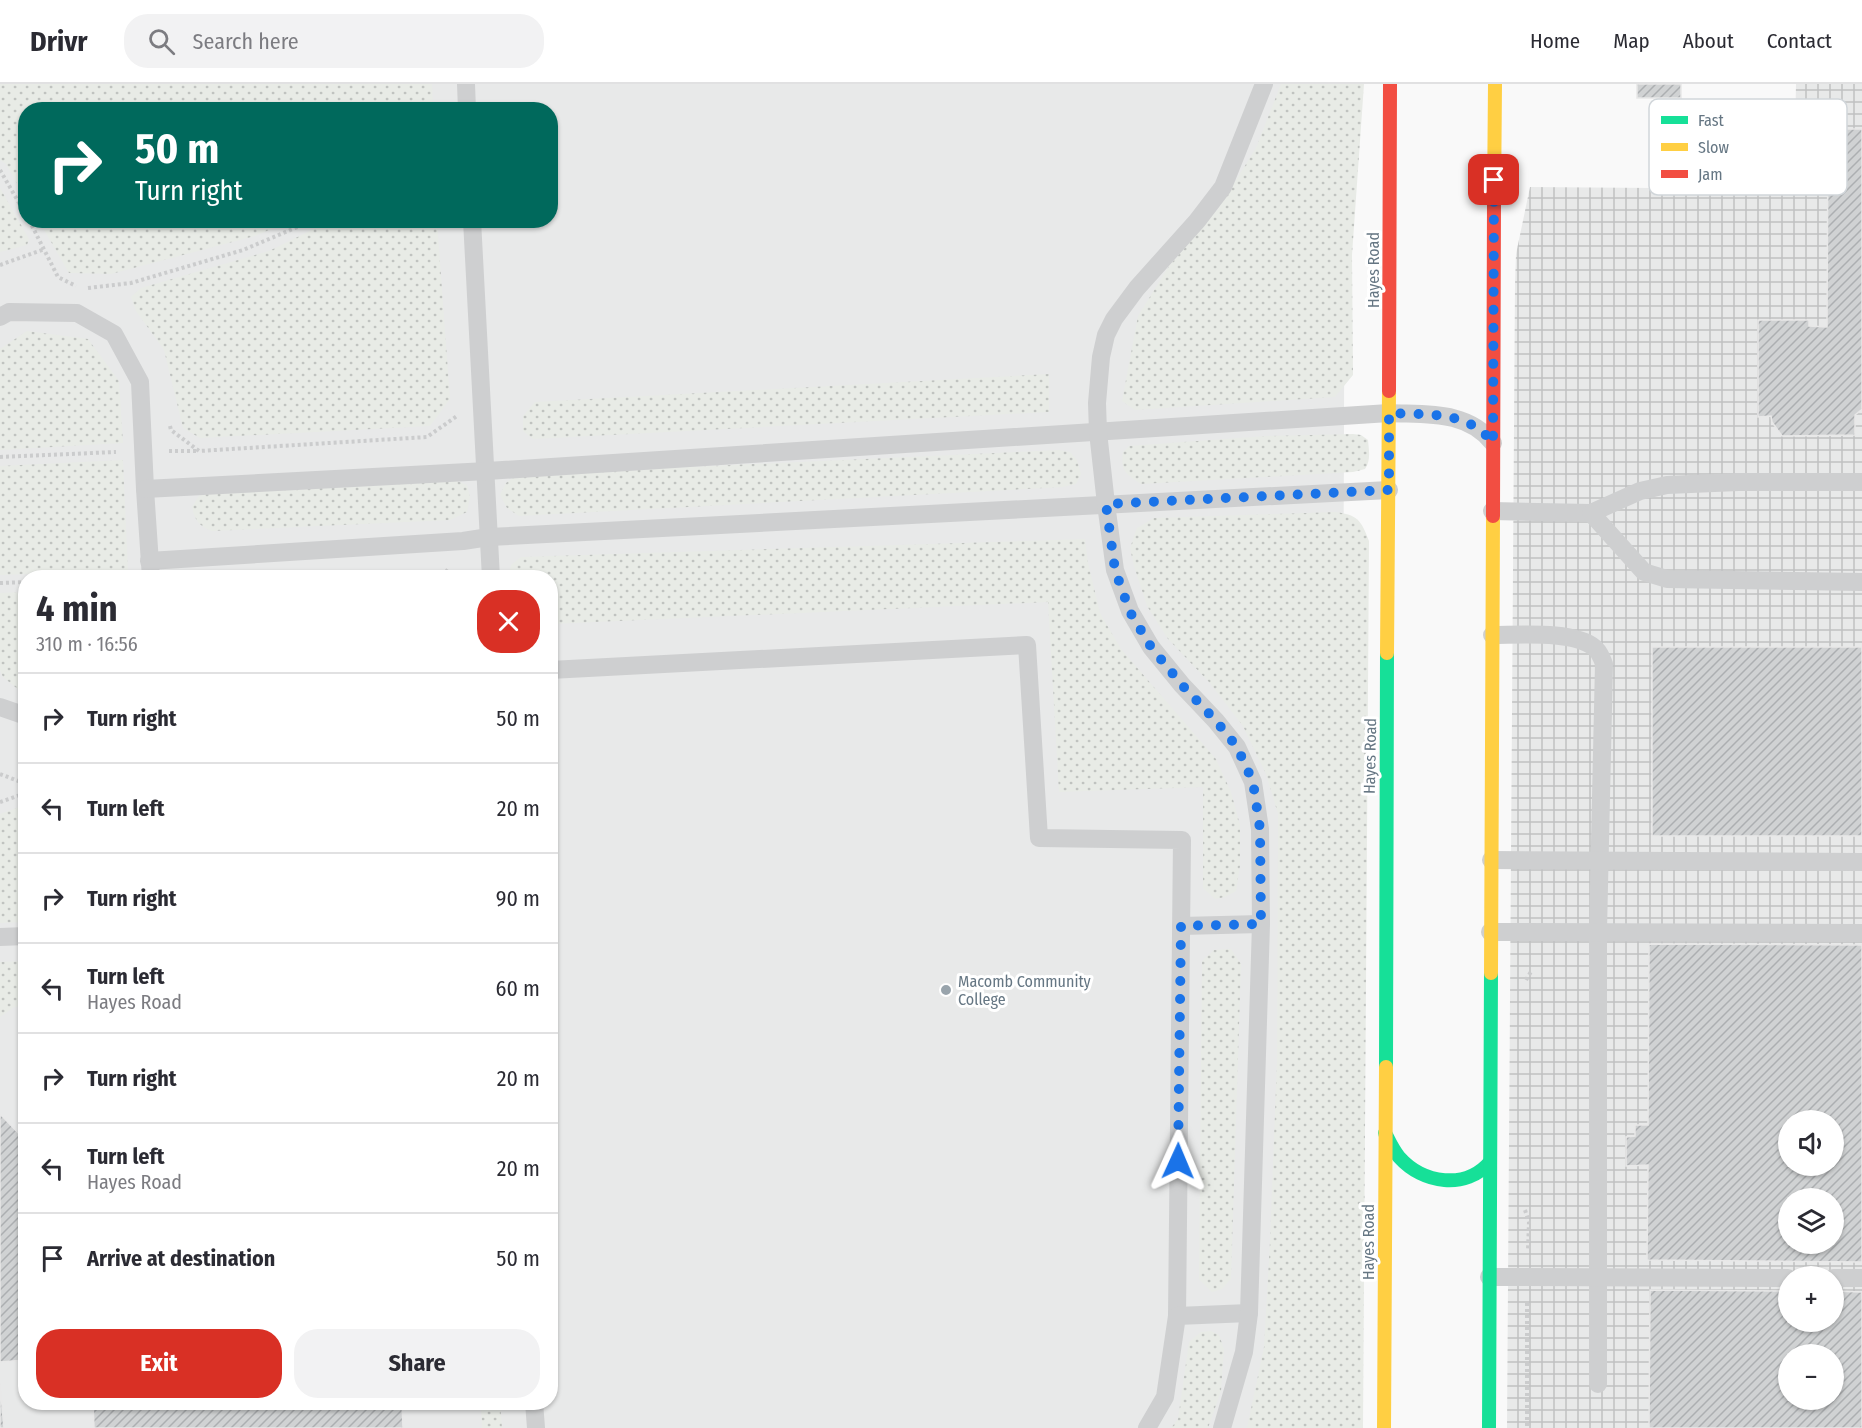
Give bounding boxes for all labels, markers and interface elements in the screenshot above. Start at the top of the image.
search box [124,14,544,68]
text: Drivr [30,25,88,58]
icon: search [145,25,178,58]
text: Search here [193,28,299,55]
text: Home [1530,28,1580,54]
text: Map [1613,28,1650,54]
text: About [1683,28,1734,54]
text: Contact [1767,28,1832,54]
legend [1649,99,1847,195]
text: Fast [1698,111,1725,130]
text: 50 m [135,124,219,174]
icon: right [36,126,114,204]
text: Slow [1698,138,1729,157]
pin [1468,154,1519,205]
icon: arrive [1477,163,1510,196]
text: Jam [1698,165,1723,184]
text: Turn right [135,175,243,207]
street label: Hayes Road [1364,232,1383,308]
text: 4 min [36,587,118,631]
button: close [477,590,540,653]
text: 310 m · 16:56 [36,632,138,656]
icon: right [36,702,69,735]
text: Turn right [87,705,176,732]
text: 50 m [496,705,540,732]
street label: Hayes Road [1360,718,1380,794]
icon: left [36,792,69,825]
text: Turn left [87,795,165,822]
text: 20 m [497,795,540,822]
icon: right [36,882,69,915]
text: Turn right [87,885,176,912]
text: 90 m [496,885,540,912]
text: Turn left [87,963,165,990]
icon: left [36,972,69,1005]
place label: Macomb Community College [958,972,1092,1009]
text: 60 m [496,975,540,1002]
marker: Macomb Community College [939,983,953,997]
text: Hayes Road [87,990,182,1014]
icon: right [36,1062,69,1095]
text: Turn right [87,1065,176,1092]
text: 20 m [497,1065,540,1092]
map controls [1778,1110,1844,1410]
button: sound [1778,1110,1844,1176]
position arrow [1146,1129,1210,1193]
text: Turn left [87,1143,165,1170]
icon: left [36,1152,69,1185]
text: 20 m [497,1155,540,1182]
text: Hayes Road [87,1170,182,1194]
button: layers [1778,1188,1844,1254]
street label: Hayes Road [1359,1204,1378,1280]
icon: arrive [36,1242,69,1275]
text: Arrive at destination [87,1245,275,1272]
text: 50 m [496,1245,540,1272]
button: + [1778,1266,1844,1332]
button: Exit [36,1329,282,1398]
button: Share [294,1329,540,1398]
button: − [1778,1344,1844,1410]

